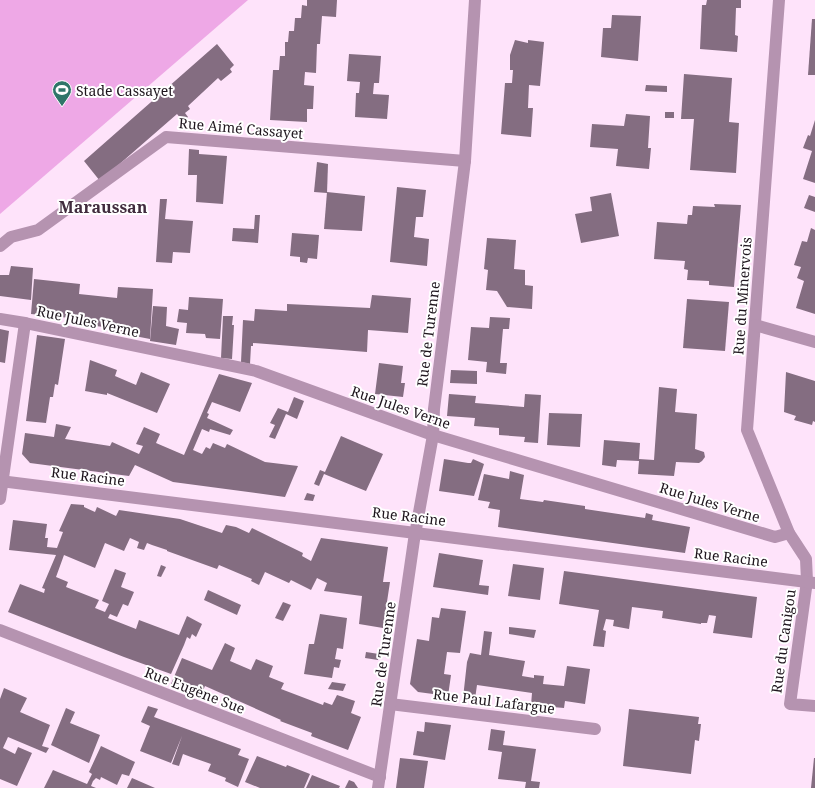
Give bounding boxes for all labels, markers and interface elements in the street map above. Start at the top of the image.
sports icon: Stade Cassayet [51,79,73,107]
place label: Stade Cassayet [76,81,173,100]
street label: Rue Aimé Cassayet [178,113,304,143]
district label: Maraussan [59,196,148,218]
street label: Rue du Minervois [728,236,756,356]
street label: Rue de Turenne [412,280,444,388]
street label: Rue Jules Verne [35,301,141,341]
street label: Rue Jules Verne [349,381,453,433]
street label: Rue Racine [50,462,126,490]
street label: Rue Jules Verne [657,478,763,526]
street label: Rue Racine [371,502,447,530]
street label: Rue Racine [693,543,769,571]
street label: Rue du Canigou [766,588,800,694]
street label: Rue de Turenne [366,600,400,708]
street label: Rue Eugène Sue [142,662,248,718]
street label: Rue Paul Lafargue [432,684,556,718]

